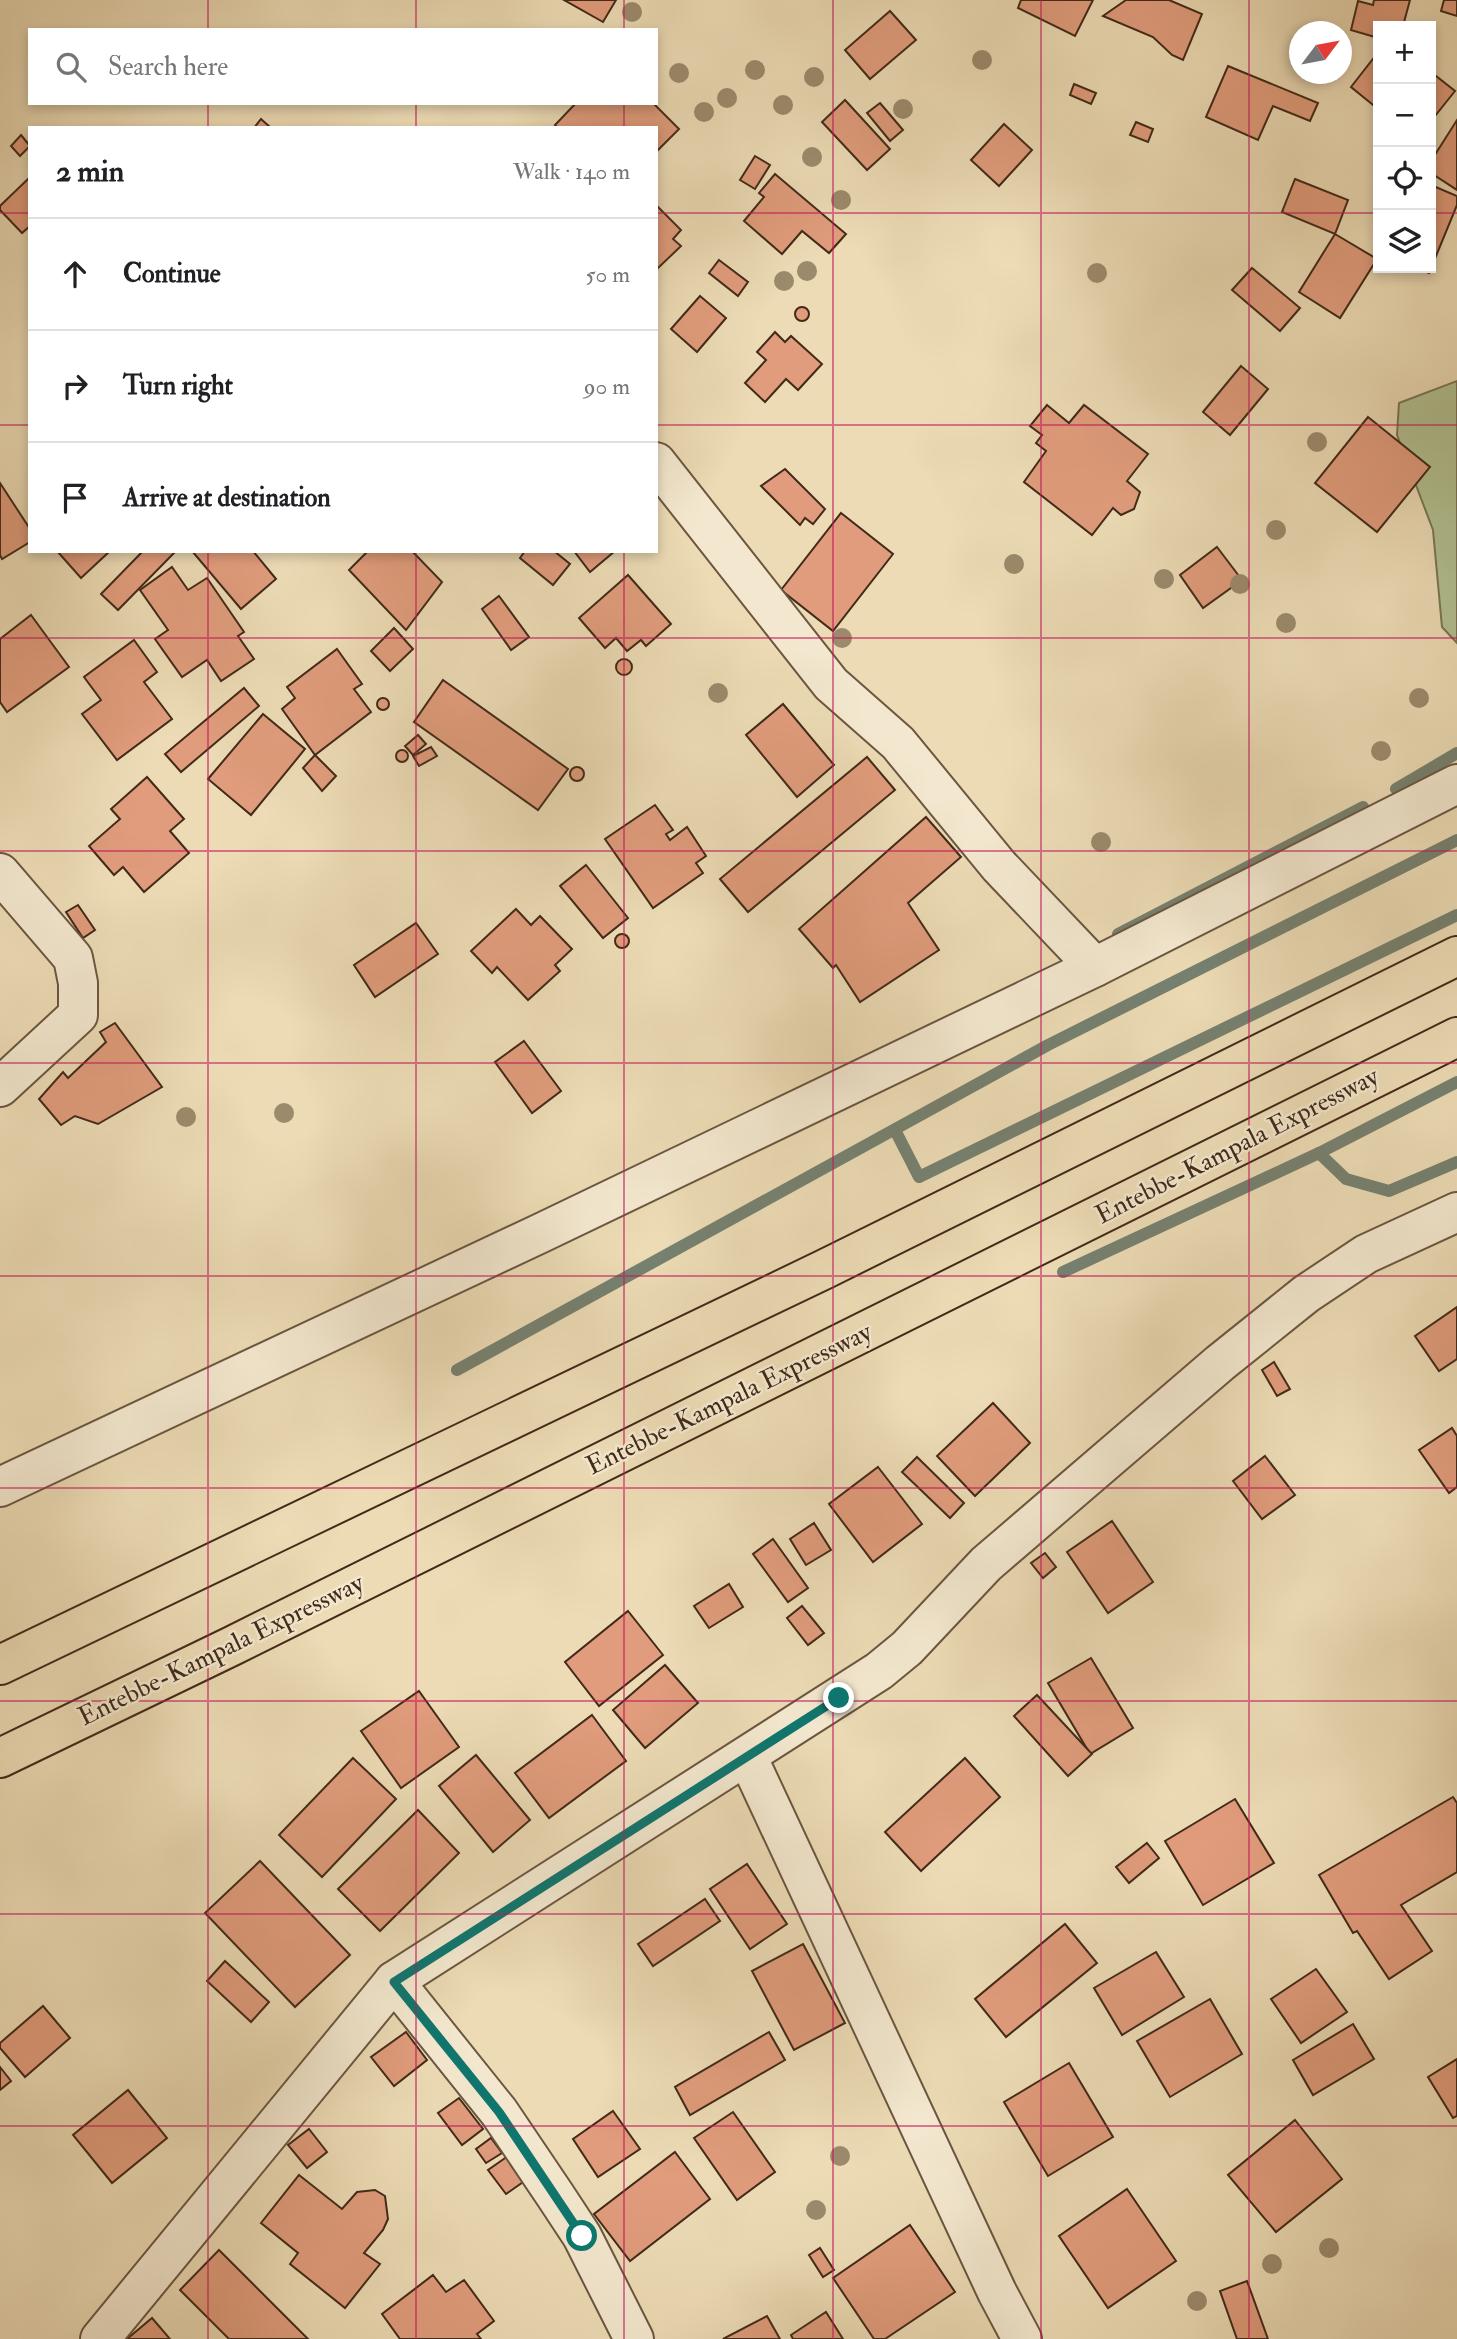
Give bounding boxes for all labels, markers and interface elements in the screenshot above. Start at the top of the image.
north arrow [1289,21,1352,84]
map controls [1373,21,1436,273]
button: + [1373,21,1436,84]
search box [28,28,658,105]
icon: search [52,48,90,86]
text: Search here [108,51,228,83]
button: − [1373,84,1436,147]
button: locate [1373,147,1436,210]
text: 2 min [56,153,124,190]
text: Walk · 140 m [513,157,630,186]
button: layers [1373,210,1436,273]
icon: ahead [56,255,94,293]
text: Continue [123,258,221,290]
text: 50 m [586,260,630,289]
icon: right [56,367,94,405]
text: Turn right [123,370,233,402]
text: 90 m [584,372,630,401]
icon: arrive [56,479,94,517]
text: Arrive at destination [123,482,331,514]
street label: Entebbe-Kampala Expressway [1090,1060,1385,1232]
street label: Entebbe-Kampala Expressway [581,1316,878,1483]
street label: Entebbe-Kampala Expressway [73,1567,370,1734]
route end [823,1682,854,1713]
route start [566,2220,597,2251]

